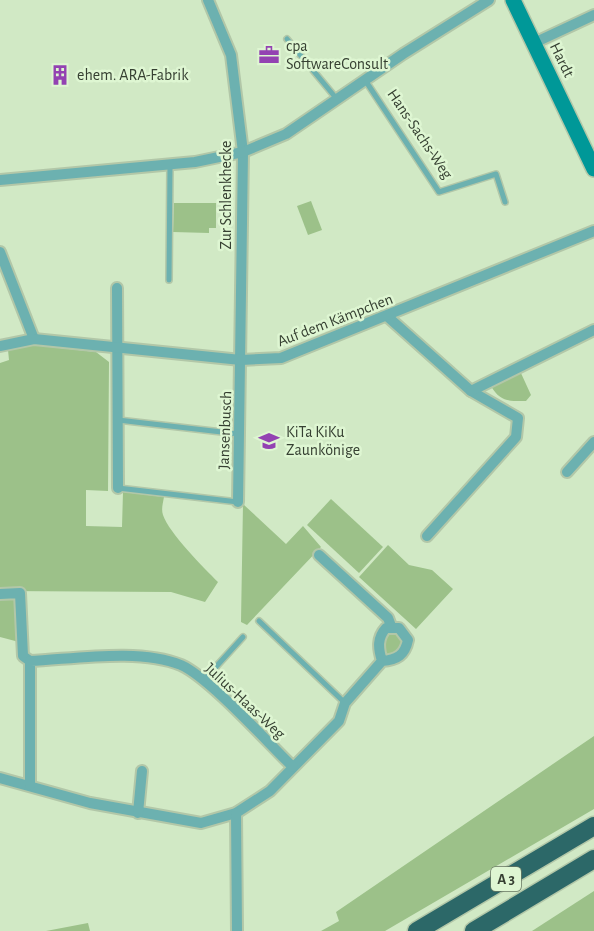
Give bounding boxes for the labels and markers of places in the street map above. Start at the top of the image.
place label: cpa SoftwareConsult [286,38,388,72]
office icon: cpa SoftwareConsult [257,43,281,67]
building icon: ehem. ARA-Fabrik [48,63,72,87]
place label: ehem. ARA-Fabrik [77,67,189,83]
place label: KiTa KiKu Zaunkönige [286,424,360,458]
school or university icon: KiTa KiKu Zaunkönige [257,429,281,453]

